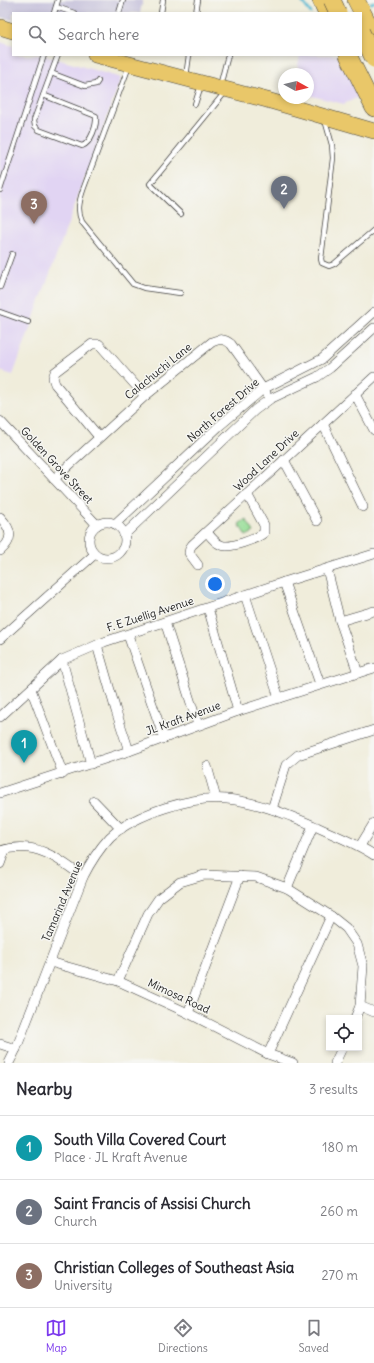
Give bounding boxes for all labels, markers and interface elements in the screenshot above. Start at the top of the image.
search box [12,12,362,56]
icon: search [26,23,48,45]
text: Search here [58,25,139,44]
north arrow [278,68,314,104]
pin: 2 [271,176,297,209]
pin: 3 [21,191,47,224]
street label: Calachuchi Lane [122,340,194,402]
street label: North Forest Drive [184,375,262,445]
street label: Golden Grove Street [18,424,96,506]
street label: Wood Lane Drive [230,426,302,494]
your location [205,574,225,594]
street label: F. E Zuellig Avenue [105,593,195,635]
street label: JL Kraft Avenue [144,698,222,738]
pin: 1 [11,730,37,763]
street label: Tamarind Avenue [39,858,85,944]
street label: Mimosa Road [146,976,213,1017]
map controls [326,1015,362,1051]
button: locate [326,1015,362,1051]
text: Nearby [16,1078,72,1100]
text: 3 results [309,1081,358,1098]
text: South Villa Covered Court [54,1130,226,1149]
text: 1 [26,1139,32,1156]
text: 180 m [322,1139,358,1156]
text: Place · JL Kraft Avenue [54,1149,187,1166]
text: Saint Francis of Assisi Church [54,1194,251,1213]
text: 2 [25,1203,33,1220]
text: 260 m [320,1203,358,1220]
text: Church [54,1213,97,1230]
text: Christian Colleges of Southeast Asia [54,1258,294,1277]
text: 3 [25,1267,33,1284]
text: 270 m [321,1267,358,1284]
text: University [54,1277,112,1294]
tab: Map [45,1317,67,1355]
tab: Directions [158,1317,208,1355]
tab: Saved [298,1317,329,1355]

